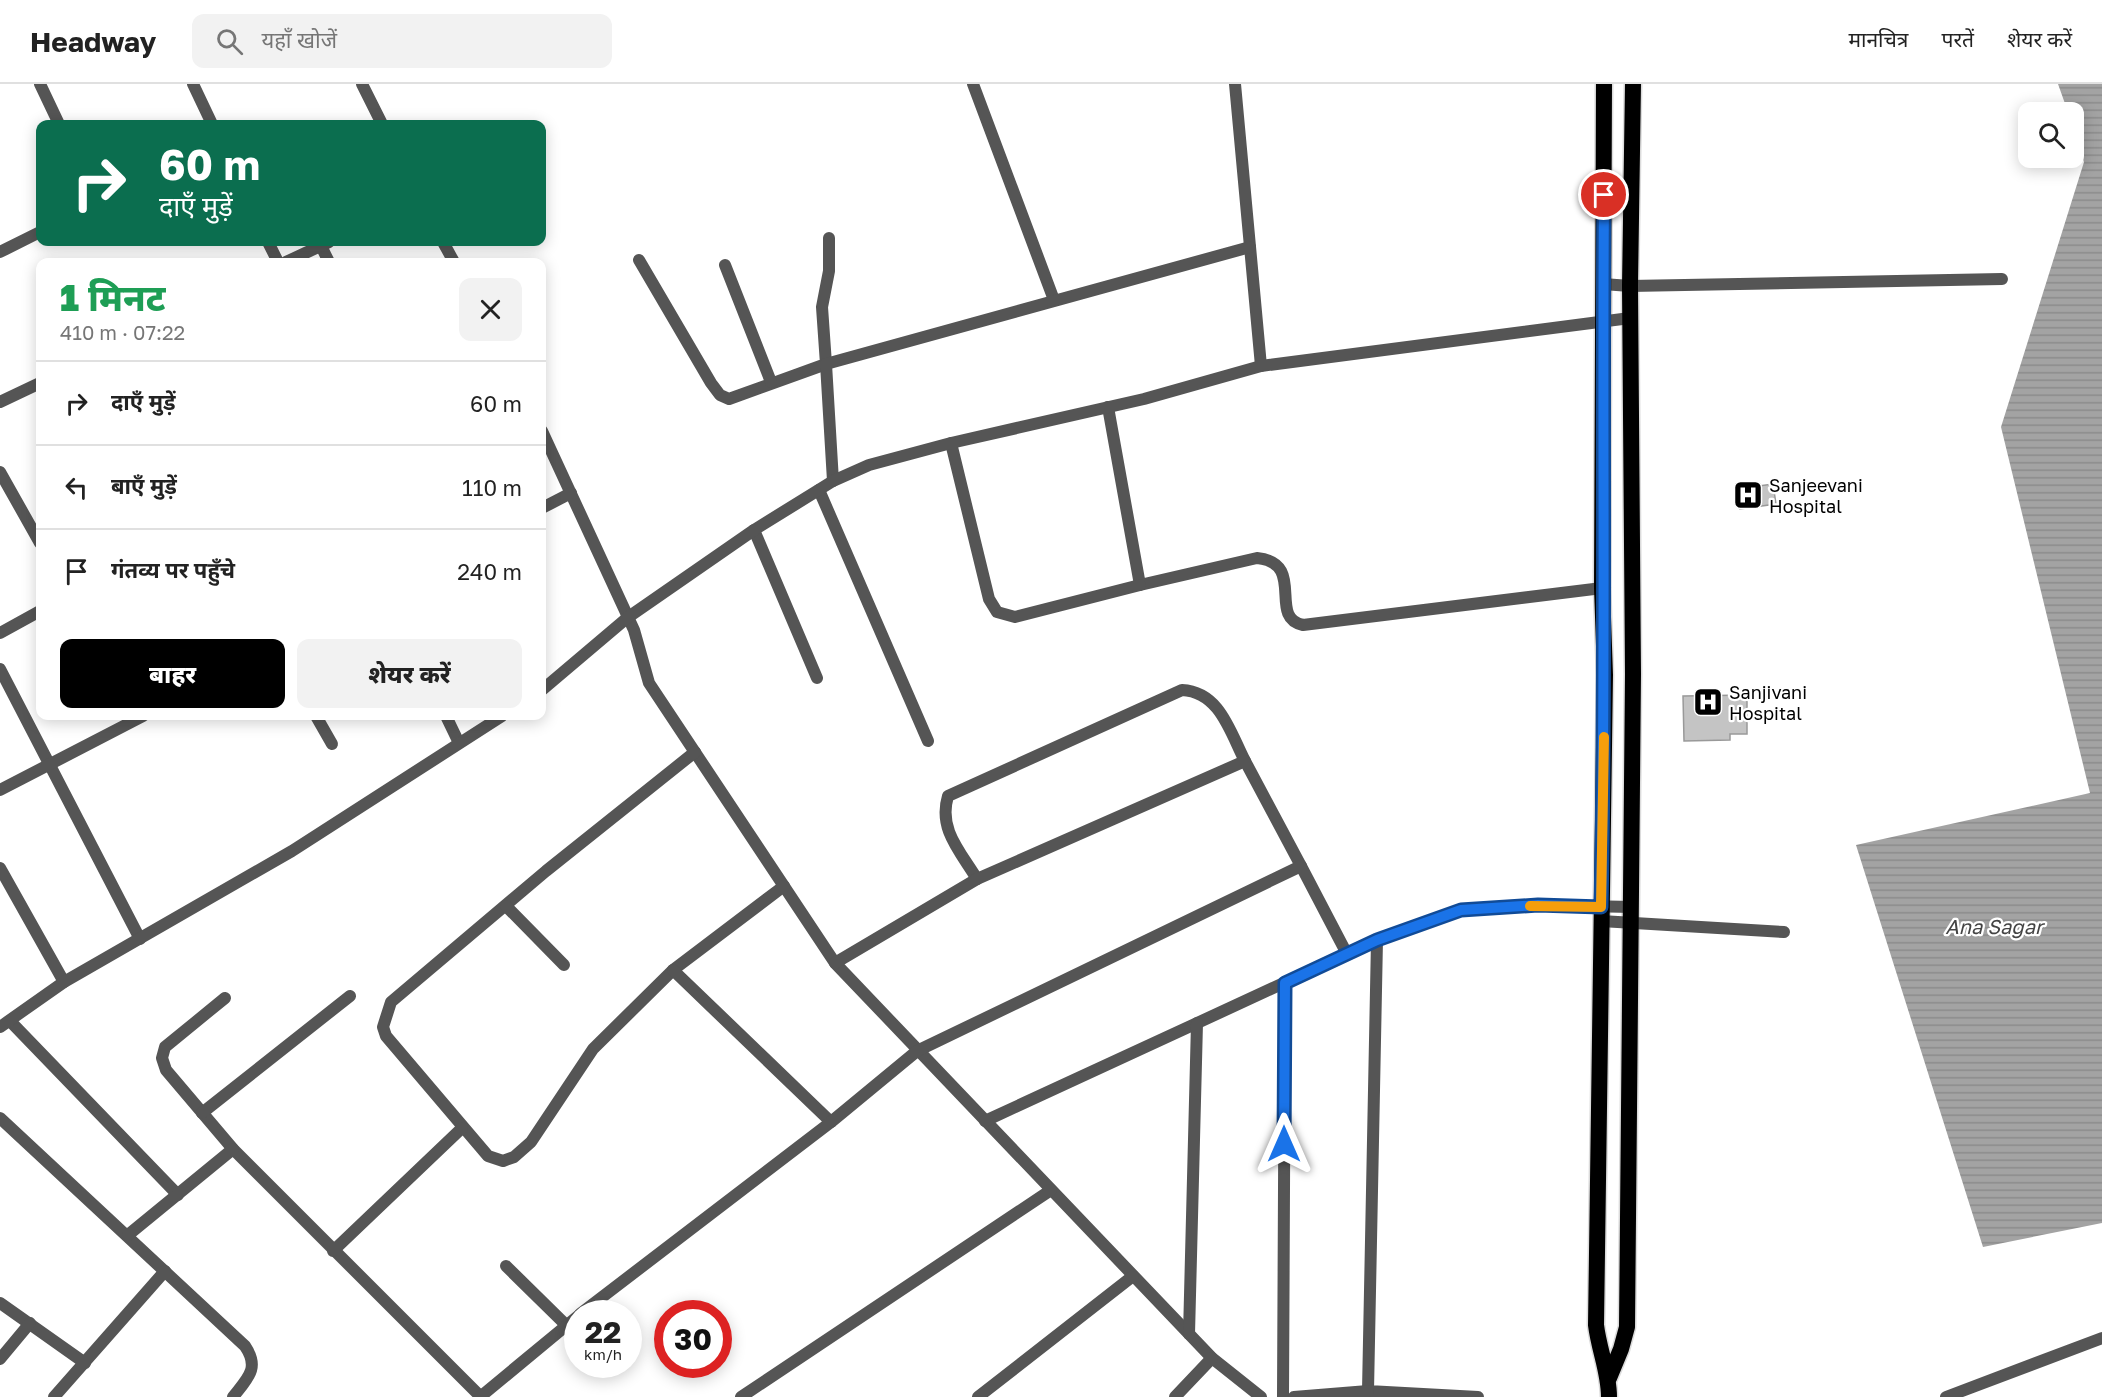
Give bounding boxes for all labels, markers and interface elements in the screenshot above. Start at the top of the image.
search box [192,14,612,68]
text: Headway [30,25,156,58]
icon: search [213,25,246,58]
text: यहाँ खोजें [261,26,337,53]
text: मानचित्र [1848,26,1908,52]
text: परतें [1941,26,1974,52]
text: शेयर करें [2007,26,2072,52]
map controls [2018,102,2084,168]
button: search [2018,102,2084,168]
text: 60 m [159,139,260,189]
icon: right [60,144,138,222]
pin [1578,169,1629,220]
icon: arrive [1587,178,1620,211]
text: दाएँ मुड़ें [159,190,233,222]
text: 1 मिनट [60,276,166,319]
button: close [459,278,522,341]
text: 410 m · 07:22 [60,320,185,344]
icon: right [60,387,93,420]
text: दाएँ मुड़ें [111,388,176,415]
text: 60 m [470,390,522,417]
icon: left [60,471,93,504]
text: बाएँ मुड़ें [111,472,177,499]
text: 110 m [462,474,522,501]
place label: Sanjeevani Hospital [1769,474,1863,517]
hospital icon: Sanjeevani Hospital [1732,479,1764,511]
icon: arrive [60,555,93,588]
text: गंतव्य पर पहुँचे [111,556,235,583]
text: 240 m [457,558,522,585]
button: बाहर [60,639,285,708]
button: शेयर करें [297,639,522,708]
place label: Sanjivani Hospital [1729,681,1807,724]
hospital icon: Sanjivani Hospital [1692,686,1724,718]
water label: Ana Sagar [1945,914,2046,939]
position arrow [1252,1112,1316,1176]
speed limit sign: 30 [654,1300,732,1378]
text: 22 [585,1314,621,1350]
text: km/h [584,1345,622,1363]

